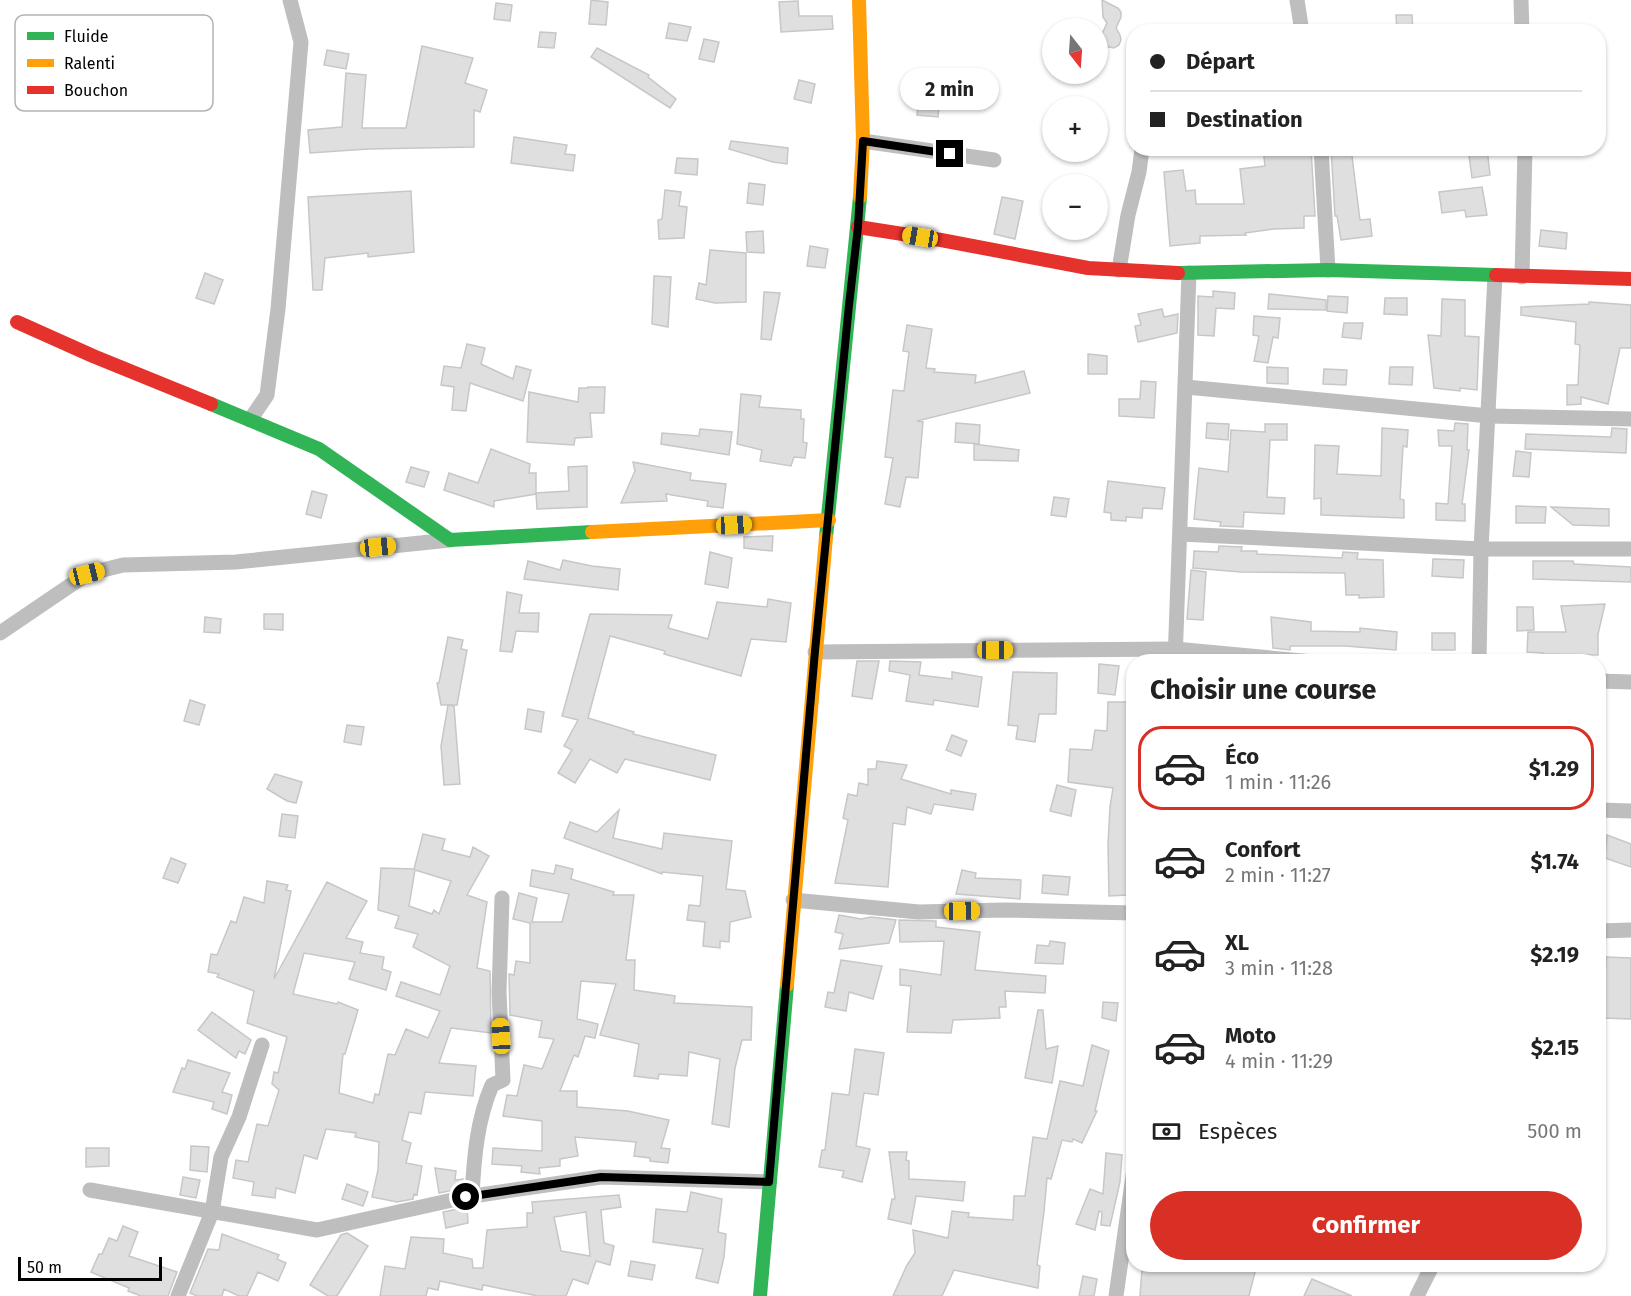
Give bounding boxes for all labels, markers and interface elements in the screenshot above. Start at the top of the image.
legend [15,15,213,111]
north arrow [1042,18,1108,84]
map controls [1042,18,1108,240]
text: Fluide [64,27,109,46]
text: Départ [1186,48,1255,75]
text: Ralenti [64,54,115,73]
callout: 2 min [900,67,1000,109]
text: 2 min [925,77,974,101]
text: Bouchon [64,81,128,100]
button: + [1042,96,1108,162]
text: Destination [1186,106,1303,133]
route end [936,140,963,167]
button: − [1042,174,1108,240]
car [901,225,939,249]
car [716,515,752,535]
car [359,536,397,558]
car [67,561,107,587]
car [977,641,1013,659]
text: Choisir une course [1150,674,1376,706]
icon: car [1153,741,1207,795]
text: Éco [1225,743,1259,770]
text: $1.29 [1529,755,1579,782]
text: 1 min · 11:26 [1225,770,1331,794]
icon: car [1153,834,1207,888]
text: Confort [1225,836,1301,863]
text: $1.74 [1530,848,1579,875]
text: 2 min · 11:27 [1225,863,1331,887]
car [944,902,980,920]
icon: car [1153,927,1207,981]
text: XL [1225,929,1249,956]
text: $2.19 [1530,941,1579,968]
text: 3 min · 11:28 [1225,956,1333,980]
car [491,1018,511,1054]
icon: car [1153,1020,1207,1074]
text: Moto [1225,1022,1276,1049]
text: $2.15 [1531,1034,1579,1061]
text: 4 min · 11:29 [1225,1049,1333,1073]
icon: cash [1150,1115,1183,1148]
text: Espèces [1198,1118,1277,1145]
text: 500 m [1527,1119,1582,1143]
route start [452,1183,479,1210]
button: Confirmer [1150,1191,1582,1260]
scale bar [18,1254,162,1282]
text: 50 m [27,1258,62,1277]

